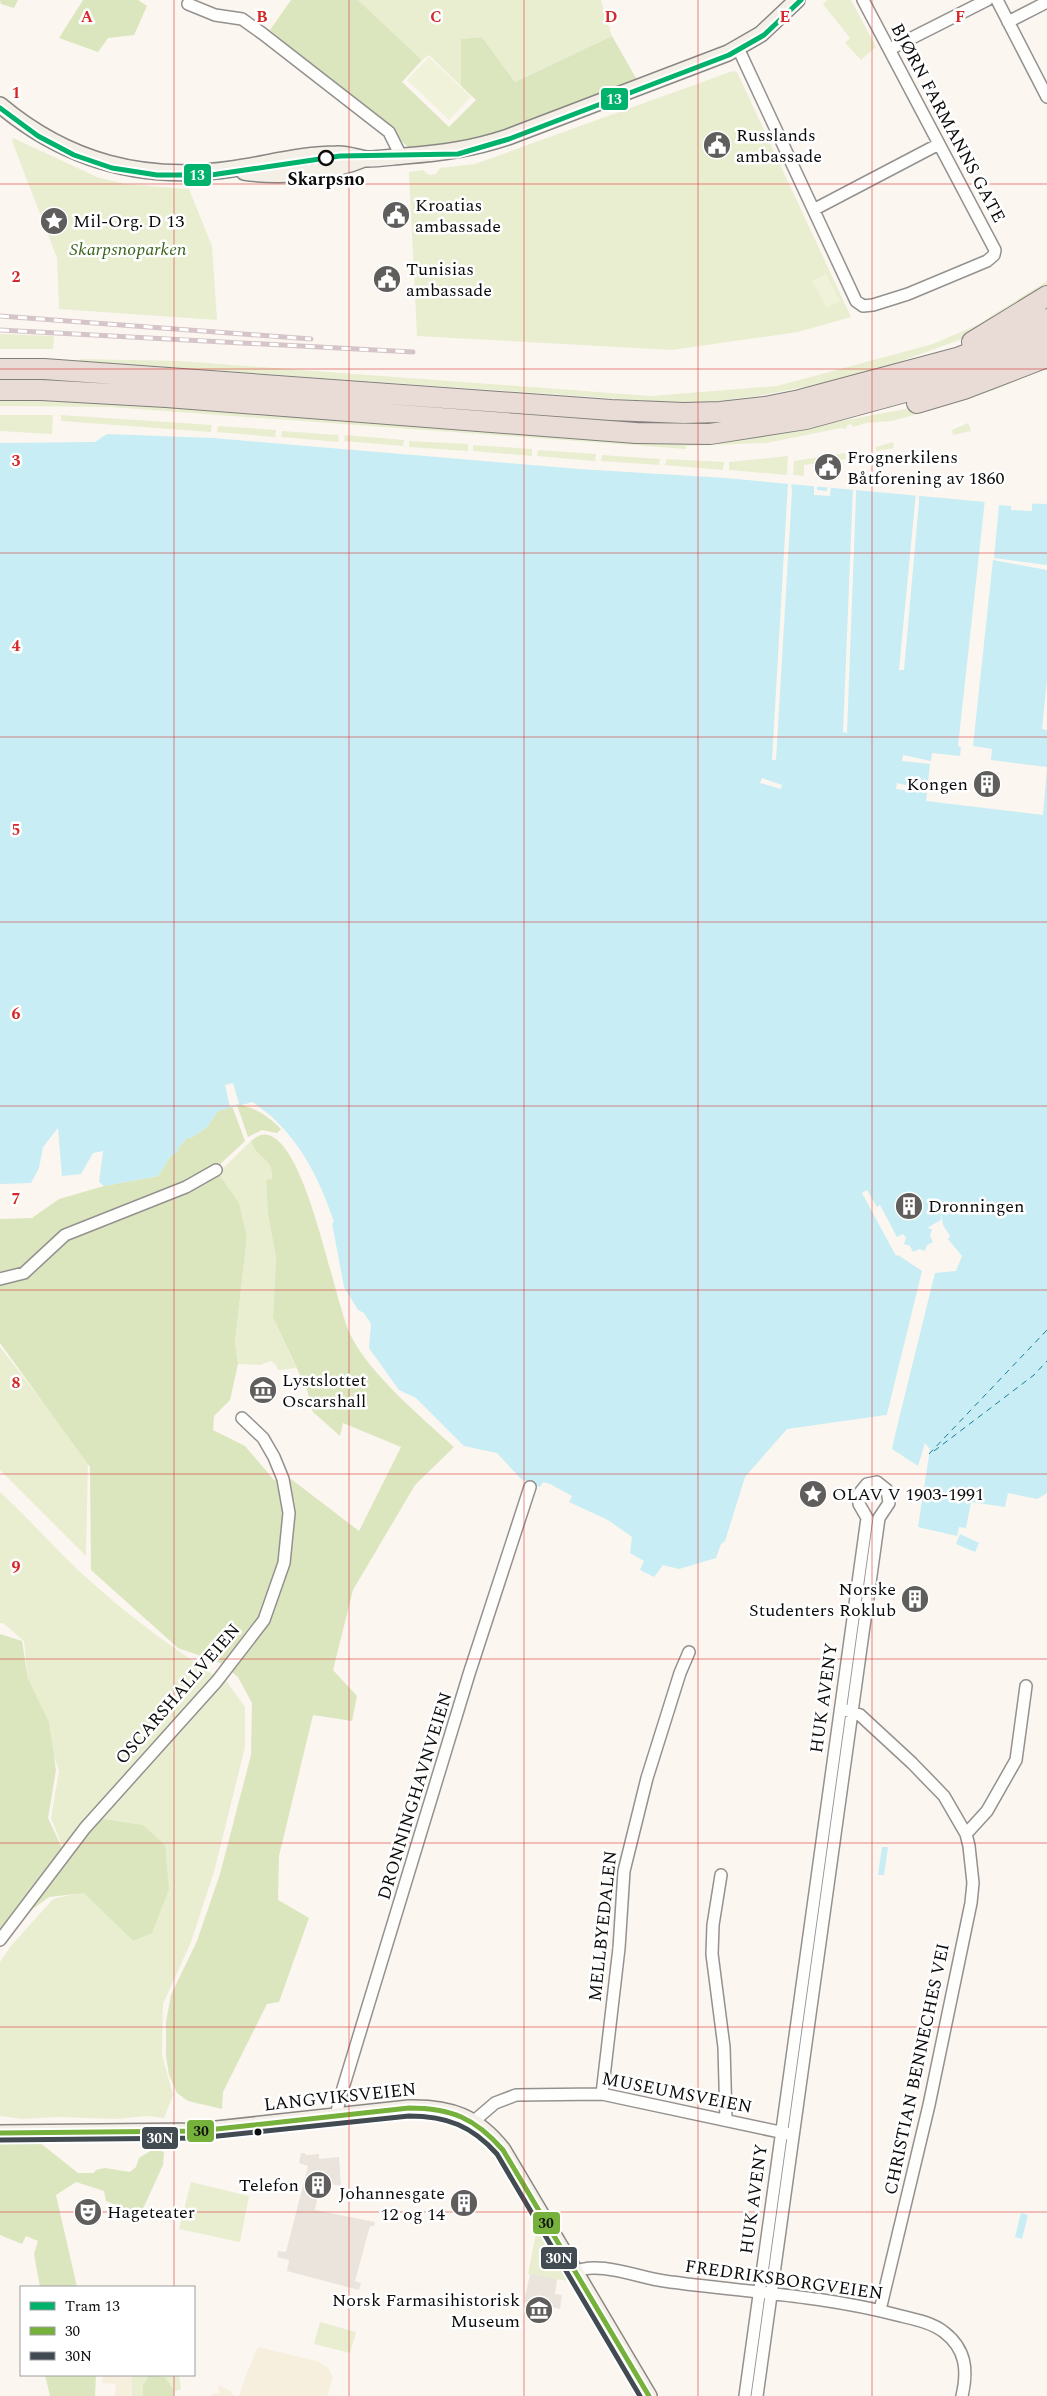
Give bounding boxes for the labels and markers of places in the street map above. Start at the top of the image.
place label: Russlands ambassade [736,122,822,170]
public building icon: Russlands ambassade [702,130,732,160]
marker: Skarpsno [318,150,334,166]
place label: Skarpsno [287,166,365,193]
place label: Kroatias ambassade [415,192,501,240]
public building icon: Kroatias ambassade [381,200,411,230]
place icon: Mil-Org. D 13 [39,206,69,236]
place label: Mil-Org. D 13 [73,208,184,235]
place label: Tunisias ambassade [406,256,492,304]
public building icon: Tunisias ambassade [372,264,402,294]
place label: Frognerkilens Båtforening av 1860 [847,444,1004,492]
public building icon: Frognerkilens Båtforening av 1860 [813,452,843,482]
building icon: Kongen [972,769,1002,799]
place label: Kongen [906,771,968,798]
building icon: Dronningen [894,1191,924,1221]
place label: Dronningen [928,1193,1025,1220]
place label: Lystslottet Oscarshall [282,1367,366,1415]
museum icon: Lystslottet Oscarshall [248,1375,278,1405]
place icon: OLAV V 1903-1991 [798,1479,828,1509]
place label: OLAV V 1903-1991 [832,1481,984,1508]
place label: Norske Studenters Roklub [749,1576,896,1624]
building icon: Norske Studenters Roklub [900,1584,930,1614]
unlabelled marker [253,2127,263,2137]
building icon: Telefon [303,2170,333,2200]
place label: Telefon [239,2172,299,2199]
place label: Johannesgate 12 og 14 [339,2180,445,2228]
building icon: Johannesgate 12 og 14 [449,2188,479,2218]
theatre icon: Hageteater [73,2197,103,2227]
place label: Hageteater [107,2199,195,2226]
place label: Norsk Farmasihistorisk Museum [332,2287,520,2335]
museum icon: Norsk Farmasihistorisk Museum [524,2295,554,2325]

